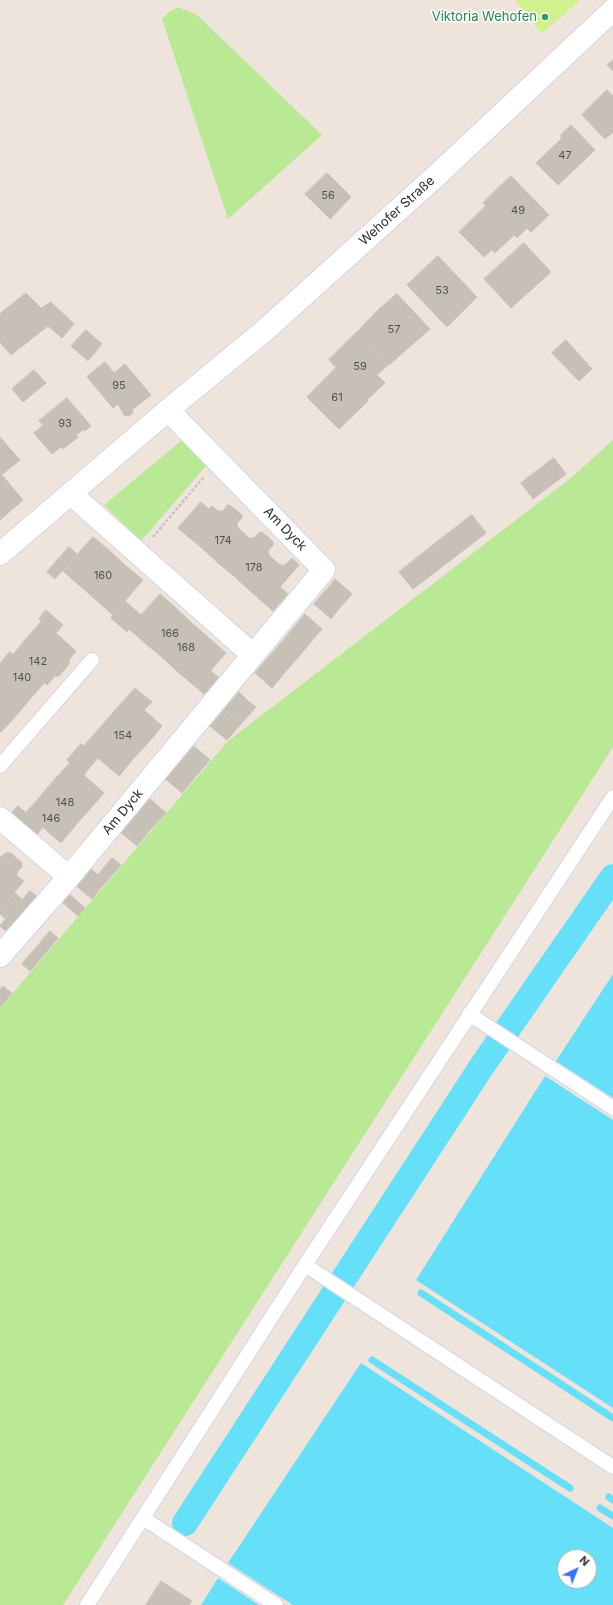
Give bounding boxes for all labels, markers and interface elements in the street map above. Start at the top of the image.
place label: Viktoria Wehofen [432,9,537,25]
marker: Viktoria Wehofen [540,12,550,22]
house number: 47 [558,149,572,163]
street label: Wehofer Straße [356,173,438,249]
house number: 56 [321,189,335,203]
house number: 49 [511,204,525,218]
house number: 53 [435,284,449,298]
house number: 57 [388,323,400,337]
house number: 59 [353,360,367,374]
house number: 95 [112,379,126,393]
house number: 61 [331,391,343,405]
house number: 93 [58,417,72,431]
street label: Am Dyck [260,504,310,554]
house number: 174 [214,534,232,548]
house number: 178 [245,561,263,575]
house number: 160 [94,569,112,583]
house number: 166 [161,627,179,641]
house number: 168 [177,641,195,655]
house number: 142 [29,655,47,669]
house number: 140 [13,671,31,685]
house number: 154 [114,729,132,743]
street label: Am Dyck [99,786,147,838]
house number: 148 [56,796,74,810]
house number: 146 [42,812,60,826]
north arrow [557,1549,597,1589]
text: N [577,1553,592,1569]

